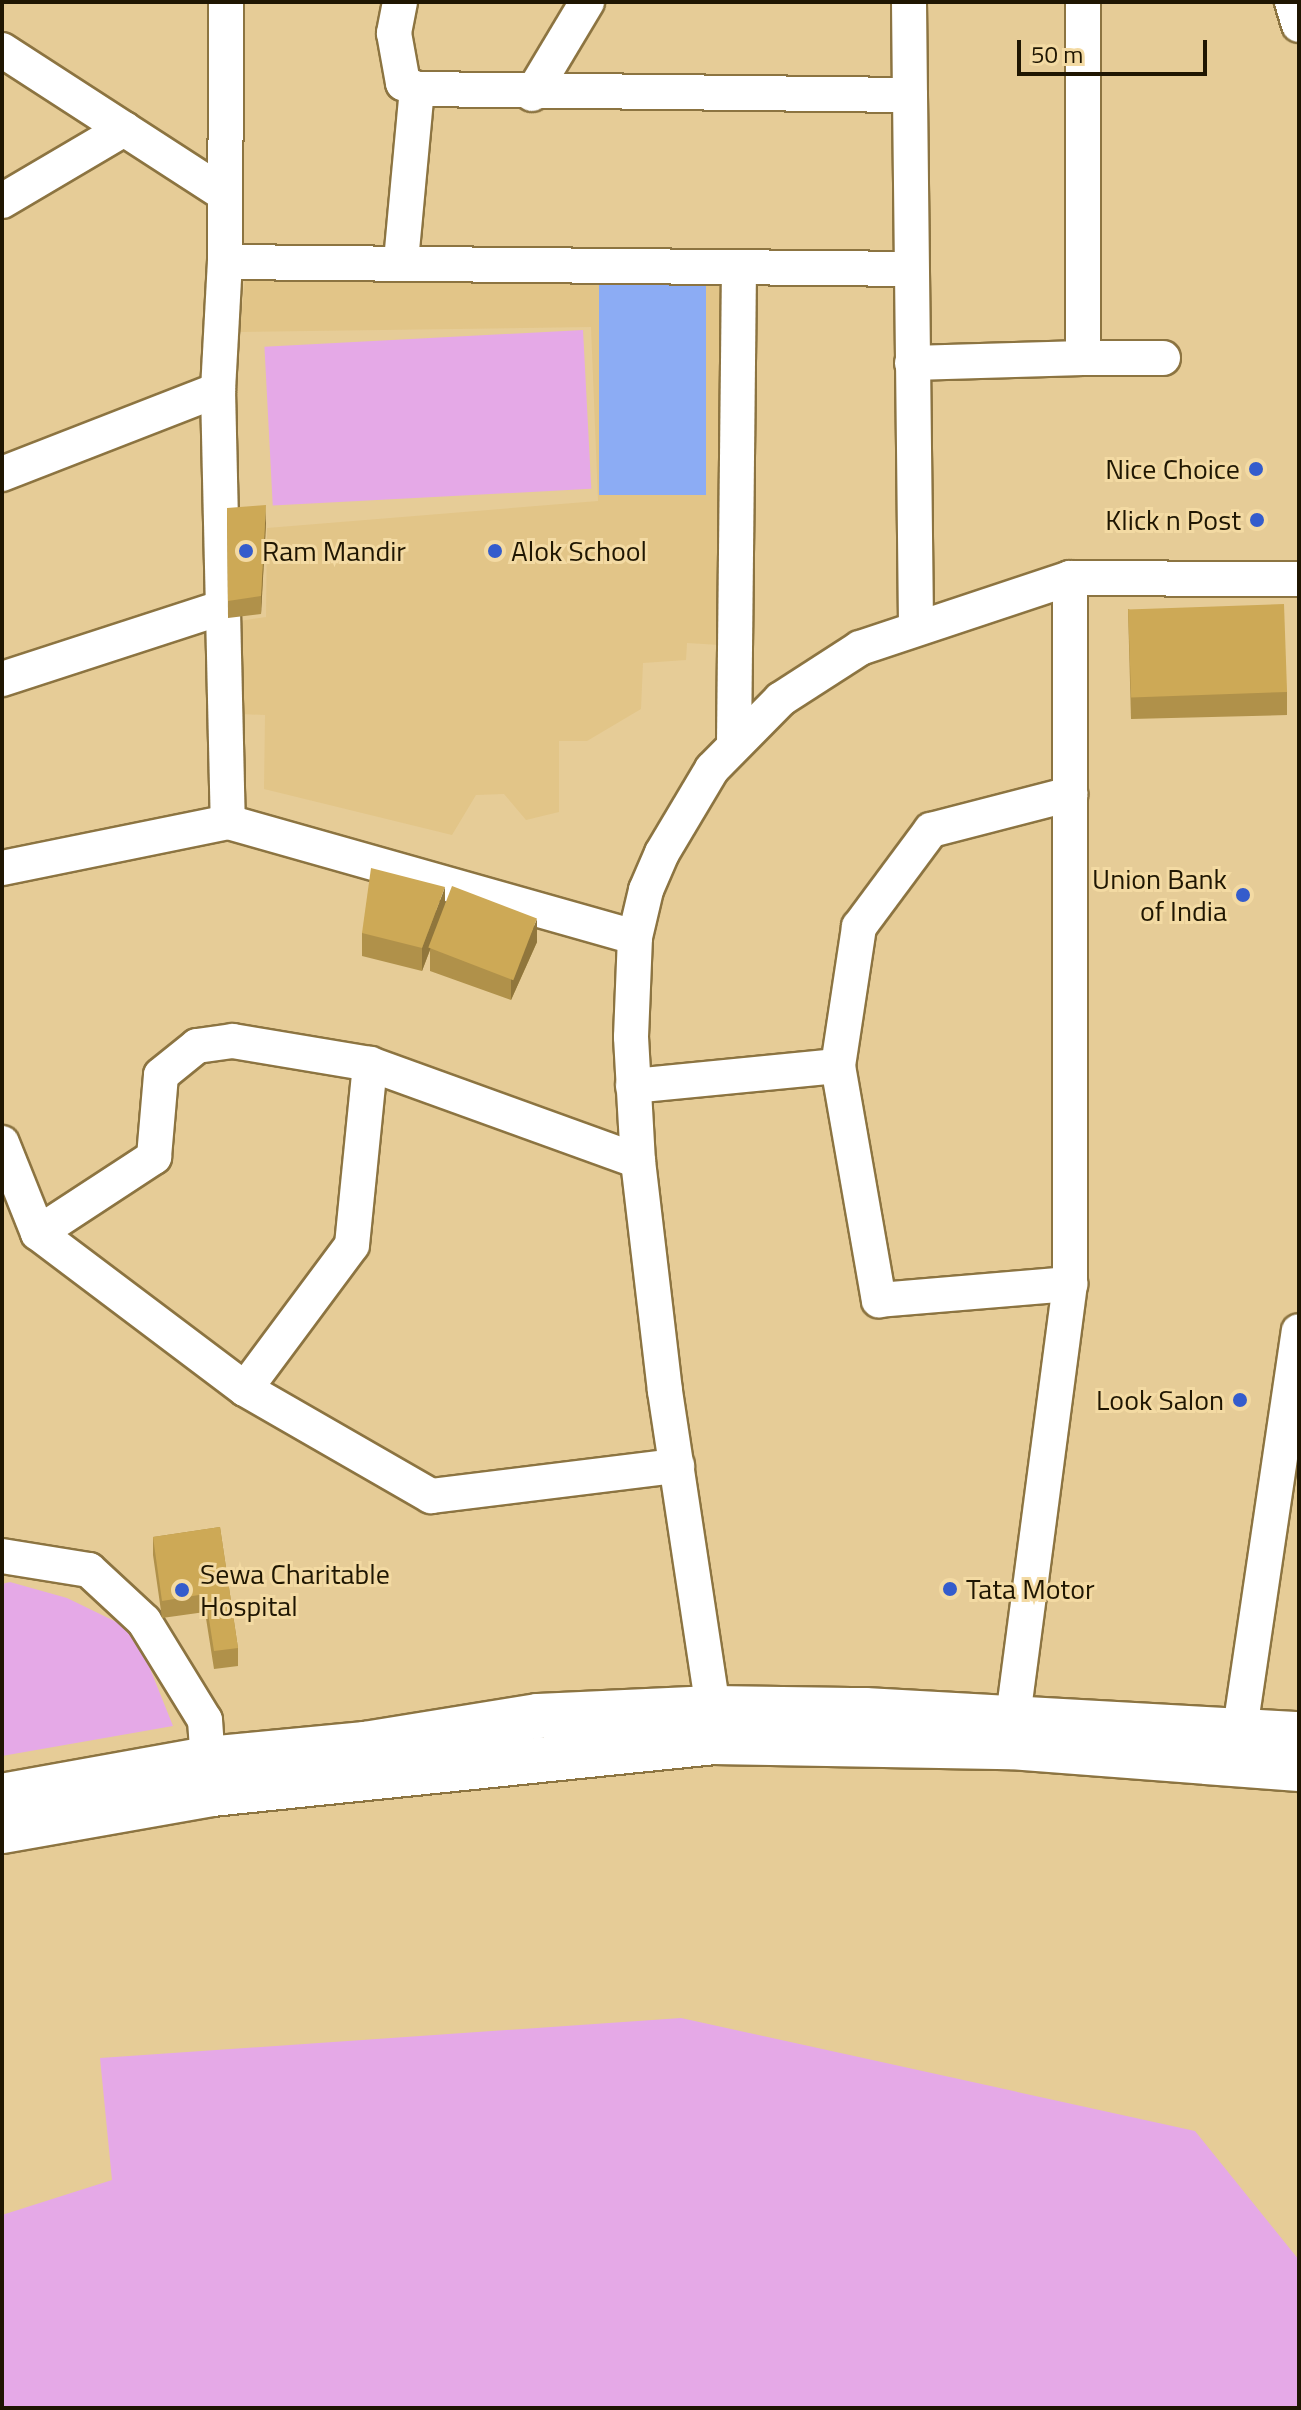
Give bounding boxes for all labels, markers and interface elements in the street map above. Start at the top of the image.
scale bar [1021,24,1211,74]
text: 50 m [1031,36,1083,72]
place label: Nice Choice [1105,452,1240,486]
marker: Nice Choice [1247,460,1265,478]
place label: Klick n Post [1105,503,1241,537]
marker: Klick n Post [1248,511,1266,529]
place label: Ram Mandir [262,534,406,568]
place label: Alok School [511,534,647,568]
marker: Ram Mandir [237,542,255,560]
marker: Alok School [486,542,504,560]
place label: Union Bank of India [1092,862,1227,928]
marker: Union Bank of India [1234,886,1252,904]
place label: Look Salon [1096,1383,1224,1417]
marker: Look Salon [1231,1391,1249,1409]
place label: Sewa Charitable Hospital [200,1557,390,1623]
place label: Tata Motor [966,1572,1095,1606]
marker: Sewa Charitable Hospital [171,1579,193,1601]
marker: Tata Motor [941,1580,959,1598]

